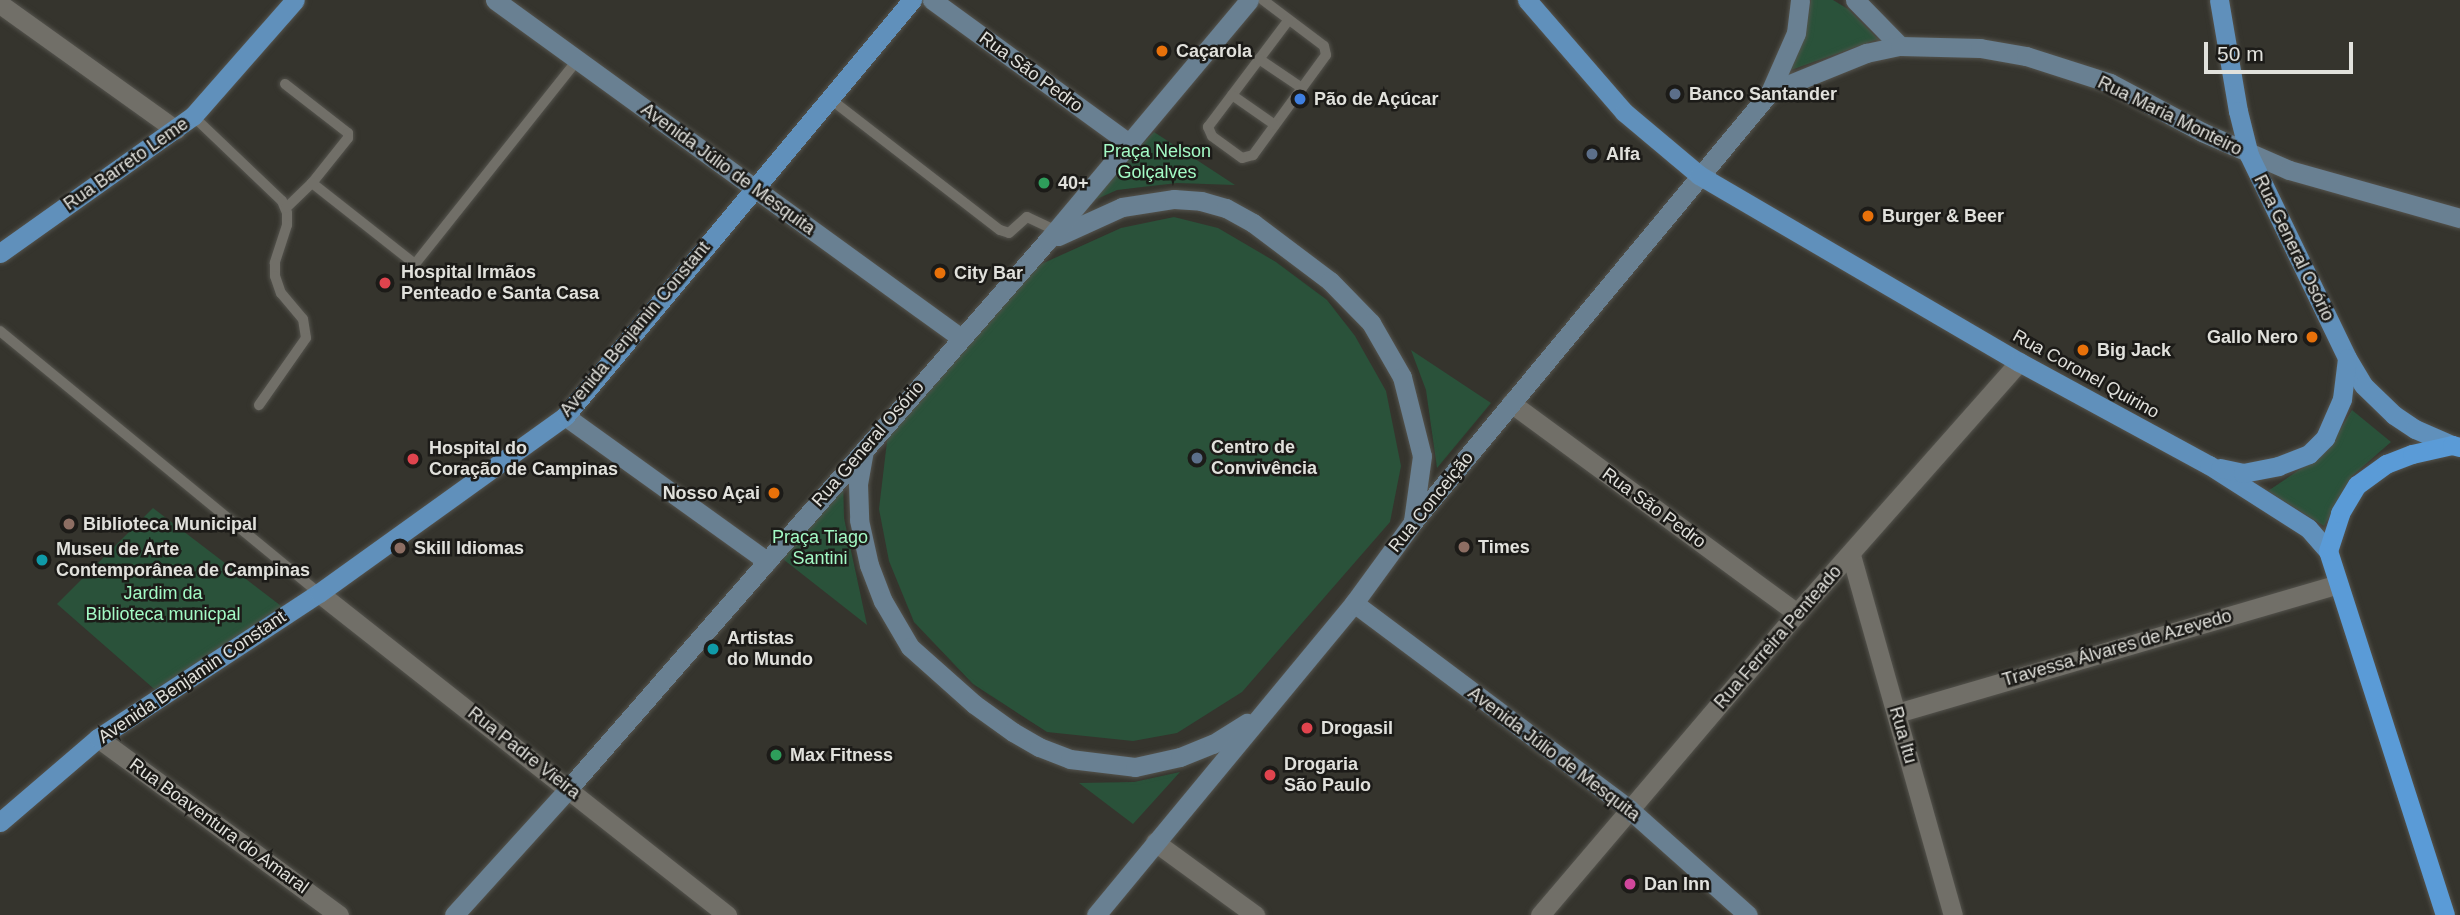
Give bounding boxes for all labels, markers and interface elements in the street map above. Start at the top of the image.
street label: Rua São Pedro [975,27,1087,117]
scale bar [2208,28,2357,72]
place label: Caçarola [1176,40,1252,62]
text: 50 m [2217,42,2264,65]
marker: Caçarola [1154,43,1170,59]
street label: Rua Maria Monteiro [2094,72,2246,160]
place label: Banco Santander [1689,83,1837,105]
marker: Banco Santander [1667,86,1683,102]
place label: Pão de Açúcar [1314,88,1439,110]
marker: Pão de Açúcar [1292,91,1308,107]
street label: Avenida Júlio de Mesquita [637,99,819,239]
street label: Rua Barreto Leme [60,113,192,215]
park label: Praça Nelson Golçalves [1103,141,1211,184]
place label: Alfa [1606,143,1640,165]
marker: Alfa [1584,146,1600,162]
street label: Rua General Osório [2249,171,2339,325]
place label: 40+ [1058,172,1089,194]
marker: 40+ [1036,175,1052,191]
place label: Burger & Beer [1882,205,2004,227]
marker: Burger & Beer [1860,208,1876,224]
street label: Avenida Benjamin Constant [555,237,715,421]
place label: Hospital Irmãos Penteado e Santa Casa [401,262,599,304]
place label: City Bar [954,262,1023,284]
marker: City Bar [932,265,948,281]
marker: Hospital Irmãos Penteado e Santa Casa [375,273,395,293]
street label: Rua Coronel Quirino [2009,325,2163,423]
place label: Gallo Nero [2207,326,2298,348]
marker: Gallo Nero [2304,329,2320,345]
place label: Big Jack [2097,339,2171,361]
marker: Big Jack [2075,342,2091,358]
street label: Rua General Osório [807,377,929,511]
place label: Centro de Convivência [1211,437,1317,480]
place label: Hospital do Coração de Campinas [429,438,618,480]
street label: Rua Conceição [1384,447,1478,557]
marker: Hospital do Coração de Campinas [403,449,423,469]
marker: Centro de Convivência [1189,450,1205,466]
street label: Rua São Pedro [1598,463,1710,553]
place label: Nosso Açai [662,482,760,504]
marker: Nosso Açai [766,485,782,501]
place label: Biblioteca Municipal [83,513,257,535]
marker: Biblioteca Municipal [61,516,77,532]
park label: Praça Tiago Santini [772,527,868,570]
place label: Times [1478,536,1530,558]
place label: Skill Idiomas [414,537,524,559]
place label: Museu de Arte Contemporânea de Campinas [56,539,310,582]
marker: Times [1456,539,1472,555]
marker: Skill Idiomas [392,540,408,556]
marker: Museu de Arte Contemporânea de Campinas [34,552,50,568]
street label: Rua Ferreira Penteado [1710,561,1846,713]
park label: Jardim da Biblioteca municpal [85,583,241,626]
street label: Travessa Álvares de Azevedo [1999,605,2235,691]
street label: Avenida Benjamin Constant [94,606,290,748]
place label: Artistas do Mundo [727,628,813,670]
marker: Artistas do Mundo [705,641,721,657]
street label: Avenida Júlio de Mesquita [1464,682,1644,826]
street label: Rua Padre Vieira [463,702,585,804]
street label: Rua Itu [1885,704,1921,766]
place label: Drogasil [1321,717,1393,739]
marker: Drogasil [1299,720,1315,736]
place label: Max Fitness [790,744,893,766]
marker: Max Fitness [768,747,784,763]
street label: Rua Boaventura do Amaral [125,753,313,899]
place label: Drogaria São Paulo [1284,754,1371,796]
marker: Drogaria São Paulo [1262,767,1278,783]
place label: Dan Inn [1644,873,1710,895]
marker: Dan Inn [1622,876,1638,892]

